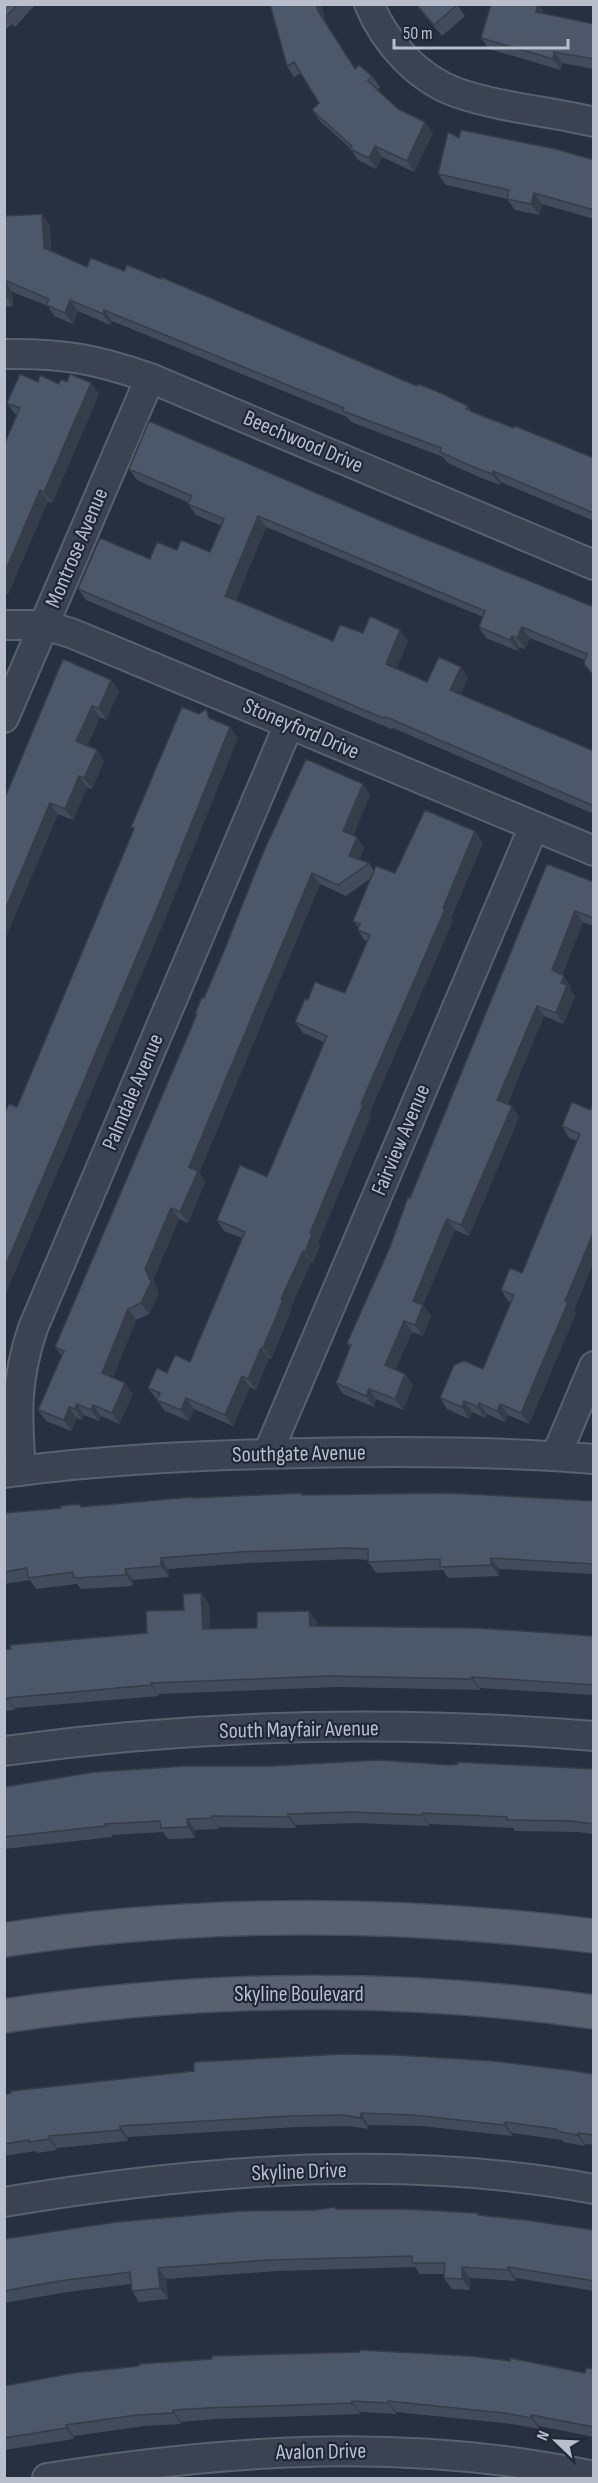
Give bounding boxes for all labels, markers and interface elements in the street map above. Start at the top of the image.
scale bar [394,12,568,50]
text: 50 m [403,23,433,44]
street label: Beechwood Drive [239,405,367,479]
street label: Montrose Avenue [40,484,114,612]
street label: Stoneyford Drive [239,692,363,766]
street label: Palmdale Avenue [96,1030,170,1154]
street label: Fairview Avenue [366,1080,436,1200]
street label: Southgate Avenue [232,1439,366,1469]
street label: South Mayfair Avenue [219,1715,379,1745]
street label: Skyline Boulevard [234,1981,364,2008]
street label: Skyline Drive [251,2157,347,2187]
north arrow [526,2411,586,2471]
text: N [533,2428,554,2443]
street label: Avalon Drive [275,2438,366,2466]

